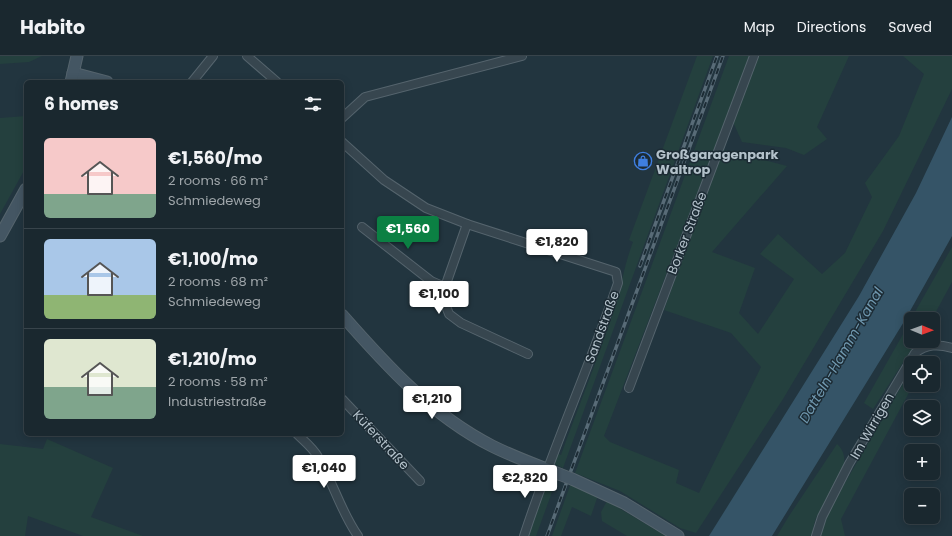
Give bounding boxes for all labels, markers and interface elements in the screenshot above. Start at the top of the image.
text: Habito [20,14,85,41]
text: Map [744,17,775,37]
text: Directions [797,17,866,37]
text: Saved [888,17,932,37]
text: 6 homes [44,92,119,116]
icon: filters [302,93,324,115]
place label: Großgaragenpark Waltrop [656,145,779,179]
text: €1,560/mo [168,146,262,170]
shop icon: Großgaragenpark Waltrop [633,151,653,171]
icon: home [76,154,124,202]
text: 2 rooms · 66 m² [168,171,268,190]
street label: Borker Straße [663,189,711,277]
text: Schmiedeweg [168,191,261,210]
pin: €1,560 [375,216,441,250]
text: €1,560 [386,219,430,238]
pin: €1,820 [524,229,590,263]
text: €1,820 [535,232,579,251]
text: €1,100/mo [168,247,258,271]
icon: home [76,255,124,303]
text: 2 rooms · 68 m² [168,272,268,291]
pin: €1,100 [406,281,472,315]
water label: Datteln-Hamm-Kanal [794,283,888,427]
text: €1,100 [419,284,459,303]
street label: Sandstraße [580,288,624,366]
text: Schmiedeweg [168,292,261,311]
north arrow [904,312,940,348]
map controls [904,312,940,524]
text: €1,210/mo [168,347,257,371]
icon: home [76,355,124,403]
button: locate [904,356,940,392]
text: 2 rooms · 58 m² [168,372,268,391]
pin: €1,210 [399,386,465,420]
text: €1,210 [412,389,452,408]
street label: Im Wirrigen [845,389,899,463]
text: Industriestraße [168,392,266,411]
button: layers [904,400,940,436]
street label: Küferstraße [348,406,414,474]
button: + [904,444,940,480]
pin: €1,040 [291,455,357,489]
text: €1,040 [302,458,346,477]
pin: €2,820 [492,465,558,499]
text: €2,820 [502,468,548,487]
button: − [904,488,940,524]

